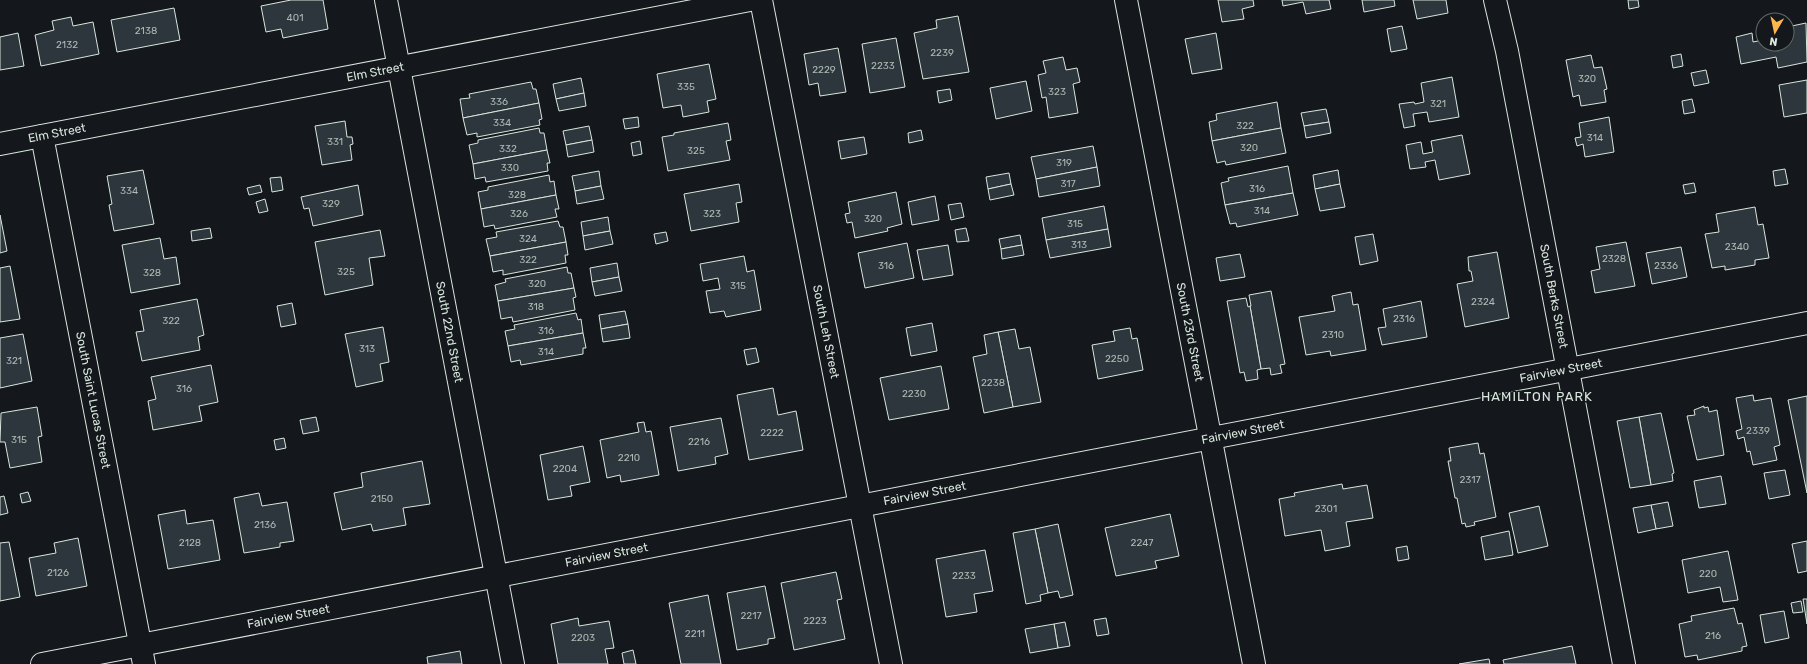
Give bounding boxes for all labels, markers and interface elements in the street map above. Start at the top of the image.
house number: 401 [287,12,303,24]
north arrow [1755,12,1795,52]
house number: 2138 [135,25,157,37]
text: N [1769,34,1778,48]
house number: 2132 [56,39,78,51]
house number: 2239 [930,47,954,59]
street label: Elm Street [345,60,406,84]
house number: 2233 [871,60,895,72]
house number: 2229 [812,64,836,76]
house number: 320 [1578,73,1596,85]
house number: 335 [677,81,695,93]
house number: 323 [1048,86,1066,98]
house number: 336 [490,96,508,108]
house number: 321 [1430,98,1446,110]
house number: 334 [493,117,511,129]
house number: 322 [1236,120,1254,132]
street label: Elm Street [27,121,87,145]
house number: 314 [1587,132,1603,144]
house number: 331 [327,136,343,148]
house number: 320 [1240,142,1258,154]
house number: 332 [499,143,517,155]
house number: 325 [687,145,705,157]
house number: 319 [1056,157,1072,169]
house number: 330 [501,162,519,174]
house number: 317 [1060,178,1076,190]
house number: 316 [1249,183,1265,195]
house number: 334 [120,185,138,197]
house number: 328 [508,189,526,201]
house number: 329 [322,198,340,210]
house number: 314 [1254,205,1270,217]
house number: 326 [510,208,528,220]
house number: 323 [703,208,721,220]
house number: 320 [864,213,882,225]
house number: 315 [1067,218,1083,230]
house number: 324 [519,233,537,245]
house number: 313 [1071,239,1087,251]
house number: 2340 [1725,241,1749,253]
street label: South Berks Street [1537,243,1571,350]
house number: 2328 [1602,253,1626,265]
house number: 322 [519,254,537,266]
house number: 316 [878,260,894,272]
house number: 2336 [1654,260,1678,272]
house number: 325 [337,266,355,278]
house number: 328 [143,267,161,279]
house number: 320 [528,278,546,290]
street label: South 22nd Street [433,280,466,384]
house number: 315 [730,280,746,292]
street label: South 23rd Street [1174,281,1206,383]
street label: South Leh Street [810,284,842,380]
house number: 2324 [1471,296,1495,308]
house number: 318 [528,301,544,313]
house number: 2316 [1393,313,1415,325]
house number: 322 [162,315,180,327]
house number: 316 [538,325,554,337]
house number: 2310 [1322,329,1344,341]
street label: South Saint Lucas Street [73,330,113,470]
house number: 313 [359,343,375,355]
house number: 314 [538,346,554,358]
house number: 2250 [1105,353,1129,365]
house number: 321 [6,355,22,367]
street label: Fairview Street [1518,356,1604,385]
house number: 2238 [981,377,1005,389]
house number: 316 [176,383,192,395]
house number: 2230 [902,388,926,400]
district label: HAMILTON PARK [1481,389,1593,404]
street label: Fairview Street [1200,417,1286,447]
house number: 2339 [1746,425,1770,437]
house number: 2222 [760,427,784,439]
house number: 315 [11,434,27,446]
house number: 2216 [688,436,710,448]
house number: 2210 [618,452,640,464]
house number: 2204 [553,463,577,475]
house number: 2317 [1459,474,1481,486]
street label: Fairview Street [882,479,968,508]
house number: 2150 [371,493,393,505]
house number: 2301 [1315,503,1337,515]
house number: 2136 [254,519,276,531]
house number: 2128 [179,537,201,549]
house number: 2247 [1131,537,1153,549]
street label: Fairview Street [564,540,649,570]
house number: 2126 [47,567,69,579]
house number: 220 [1699,568,1717,580]
house number: 2233 [952,570,976,582]
street label: Fairview Street [246,601,331,631]
house number: 2217 [740,610,762,622]
house number: 2223 [803,615,827,627]
house number: 2211 [685,628,705,640]
house number: 216 [1705,630,1721,642]
house number: 2203 [571,632,595,644]

